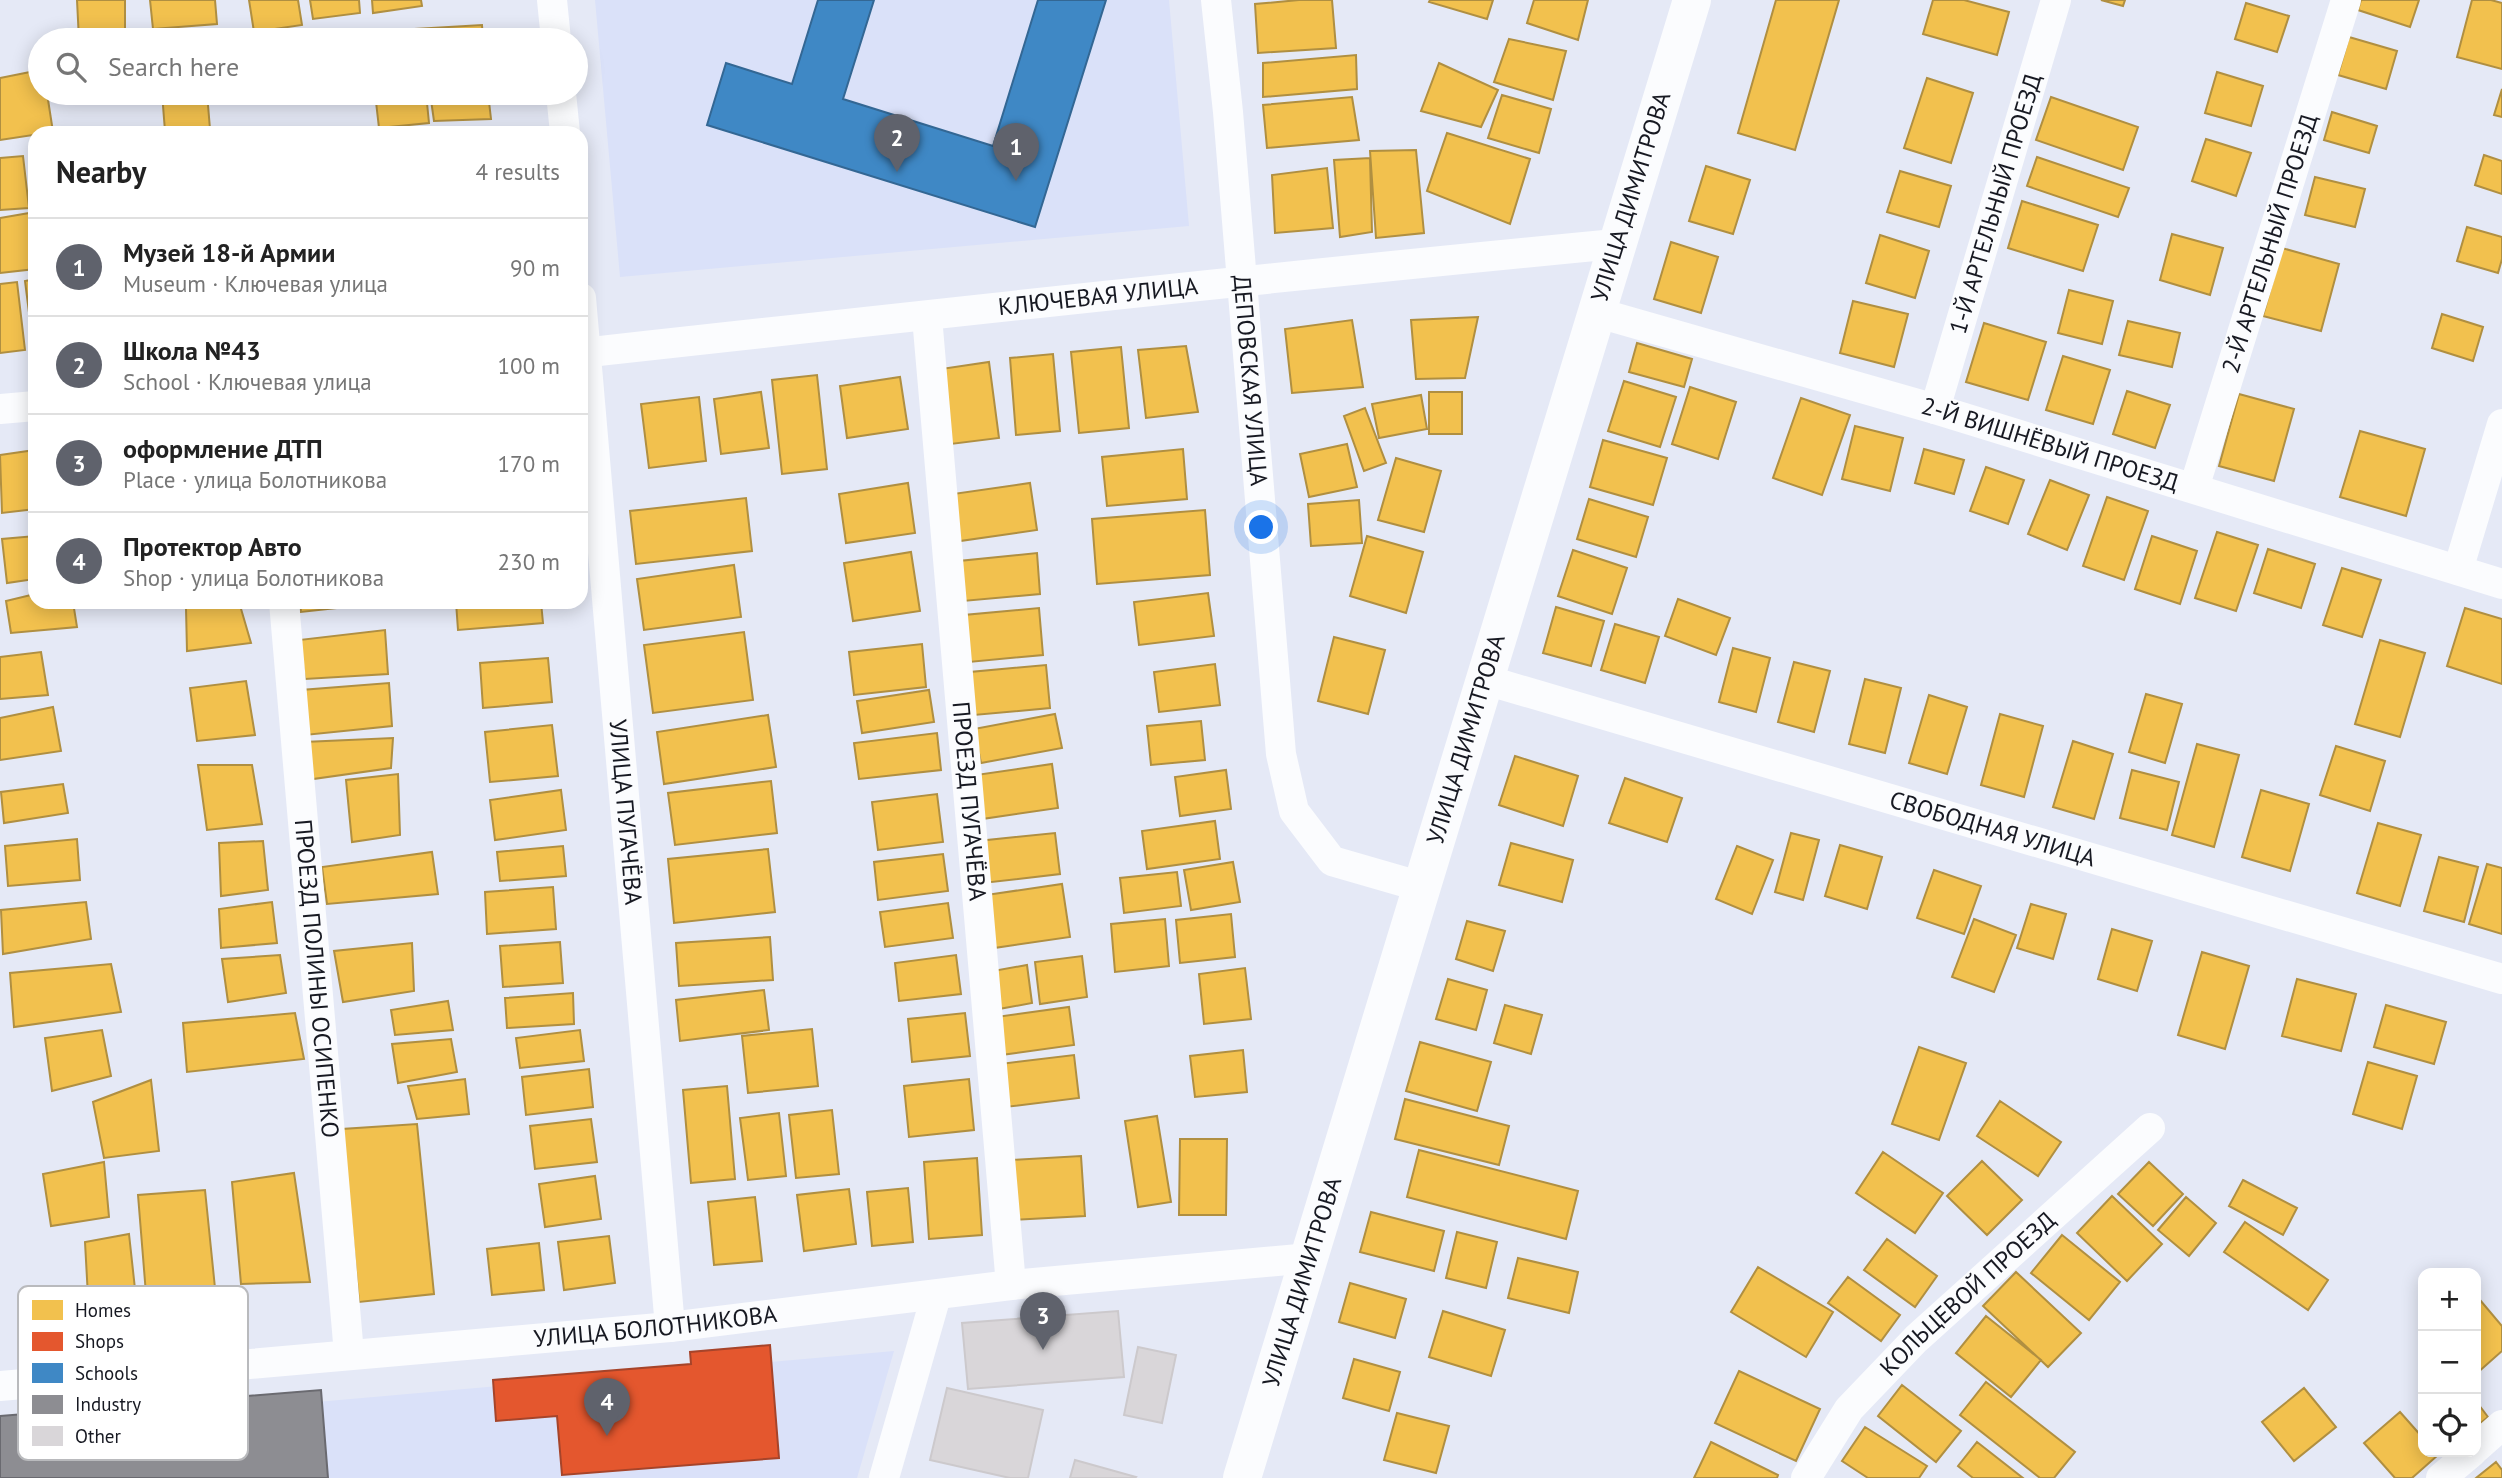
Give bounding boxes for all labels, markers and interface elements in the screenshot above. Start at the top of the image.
search box [28,28,588,105]
icon: search [52,48,90,86]
text: Search here [108,50,239,83]
street label: 1-Й АРТЕЛЬНЫЙ ПРОЕЗД [1942,70,2048,337]
street label: УЛИЦА ДИМИТРОВА [1584,88,1677,305]
street label: 2-Й АРТЕЛЬНЫЙ ПРОЕЗД [2215,110,2325,377]
pin: 2 [874,114,920,172]
pin: 1 [993,123,1039,181]
text: Nearby [56,152,146,191]
text: 4 results [476,157,560,186]
text: Музей 18-й Армии [123,236,335,269]
text: 1 [72,253,86,282]
text: 90 m [510,253,560,282]
text: Museum · Ключевая улица [123,269,388,298]
street label: КЛЮЧЕВАЯ УЛИЦА [996,270,1199,322]
street label: ДЕПОВСКАЯ УЛИЦА [1227,274,1275,487]
text: Школа №43 [123,334,261,367]
text: 2 [72,351,86,380]
text: 100 m [498,351,560,380]
text: School · Ключевая улица [123,367,372,396]
street label: 2-Й ВИШНЁВЫЙ ПРОЕЗД [1918,390,2183,498]
text: оформление ДТП [123,432,323,465]
text: 3 [72,449,86,478]
text: 170 m [498,449,560,478]
text: Place · улица Болотникова [123,465,387,494]
your location [1244,510,1278,544]
text: Протектор Авто [123,530,302,563]
text: 4 [72,547,86,576]
text: 230 m [498,547,560,576]
text: Shop · улица Болотникова [123,563,384,592]
street label: УЛИЦА ДИМИТРОВА [1419,630,1512,848]
street label: ПРОЕЗД ПУГАЧЁВА [945,700,994,902]
street label: УЛИЦА ПУГАЧЁВА [603,718,649,906]
street label: СВОБОДНАЯ УЛИЦА [1886,784,2099,874]
street label: ПРОЕЗД ПОЛИНЫ ОСИПЕНКО [288,818,346,1139]
street label: УЛИЦА ДИМИТРОВА [1255,1173,1348,1391]
street label: КОЛЬЦЕВОЙ ПРОЕЗД [1873,1205,2062,1382]
map controls [2418,1268,2481,1457]
button: + [2418,1268,2481,1331]
legend [18,1286,248,1460]
pin: 3 [1020,1292,1066,1350]
text: Homes [75,1298,131,1322]
street label: УЛИЦА БОЛОТНИКОВА [532,1298,778,1354]
text: Shops [75,1329,124,1353]
button: − [2418,1331,2481,1394]
text: Schools [75,1361,138,1385]
pin: 4 [584,1378,630,1436]
text: Industry [75,1392,141,1416]
button: locate [2418,1394,2481,1457]
text: Other [75,1424,121,1448]

